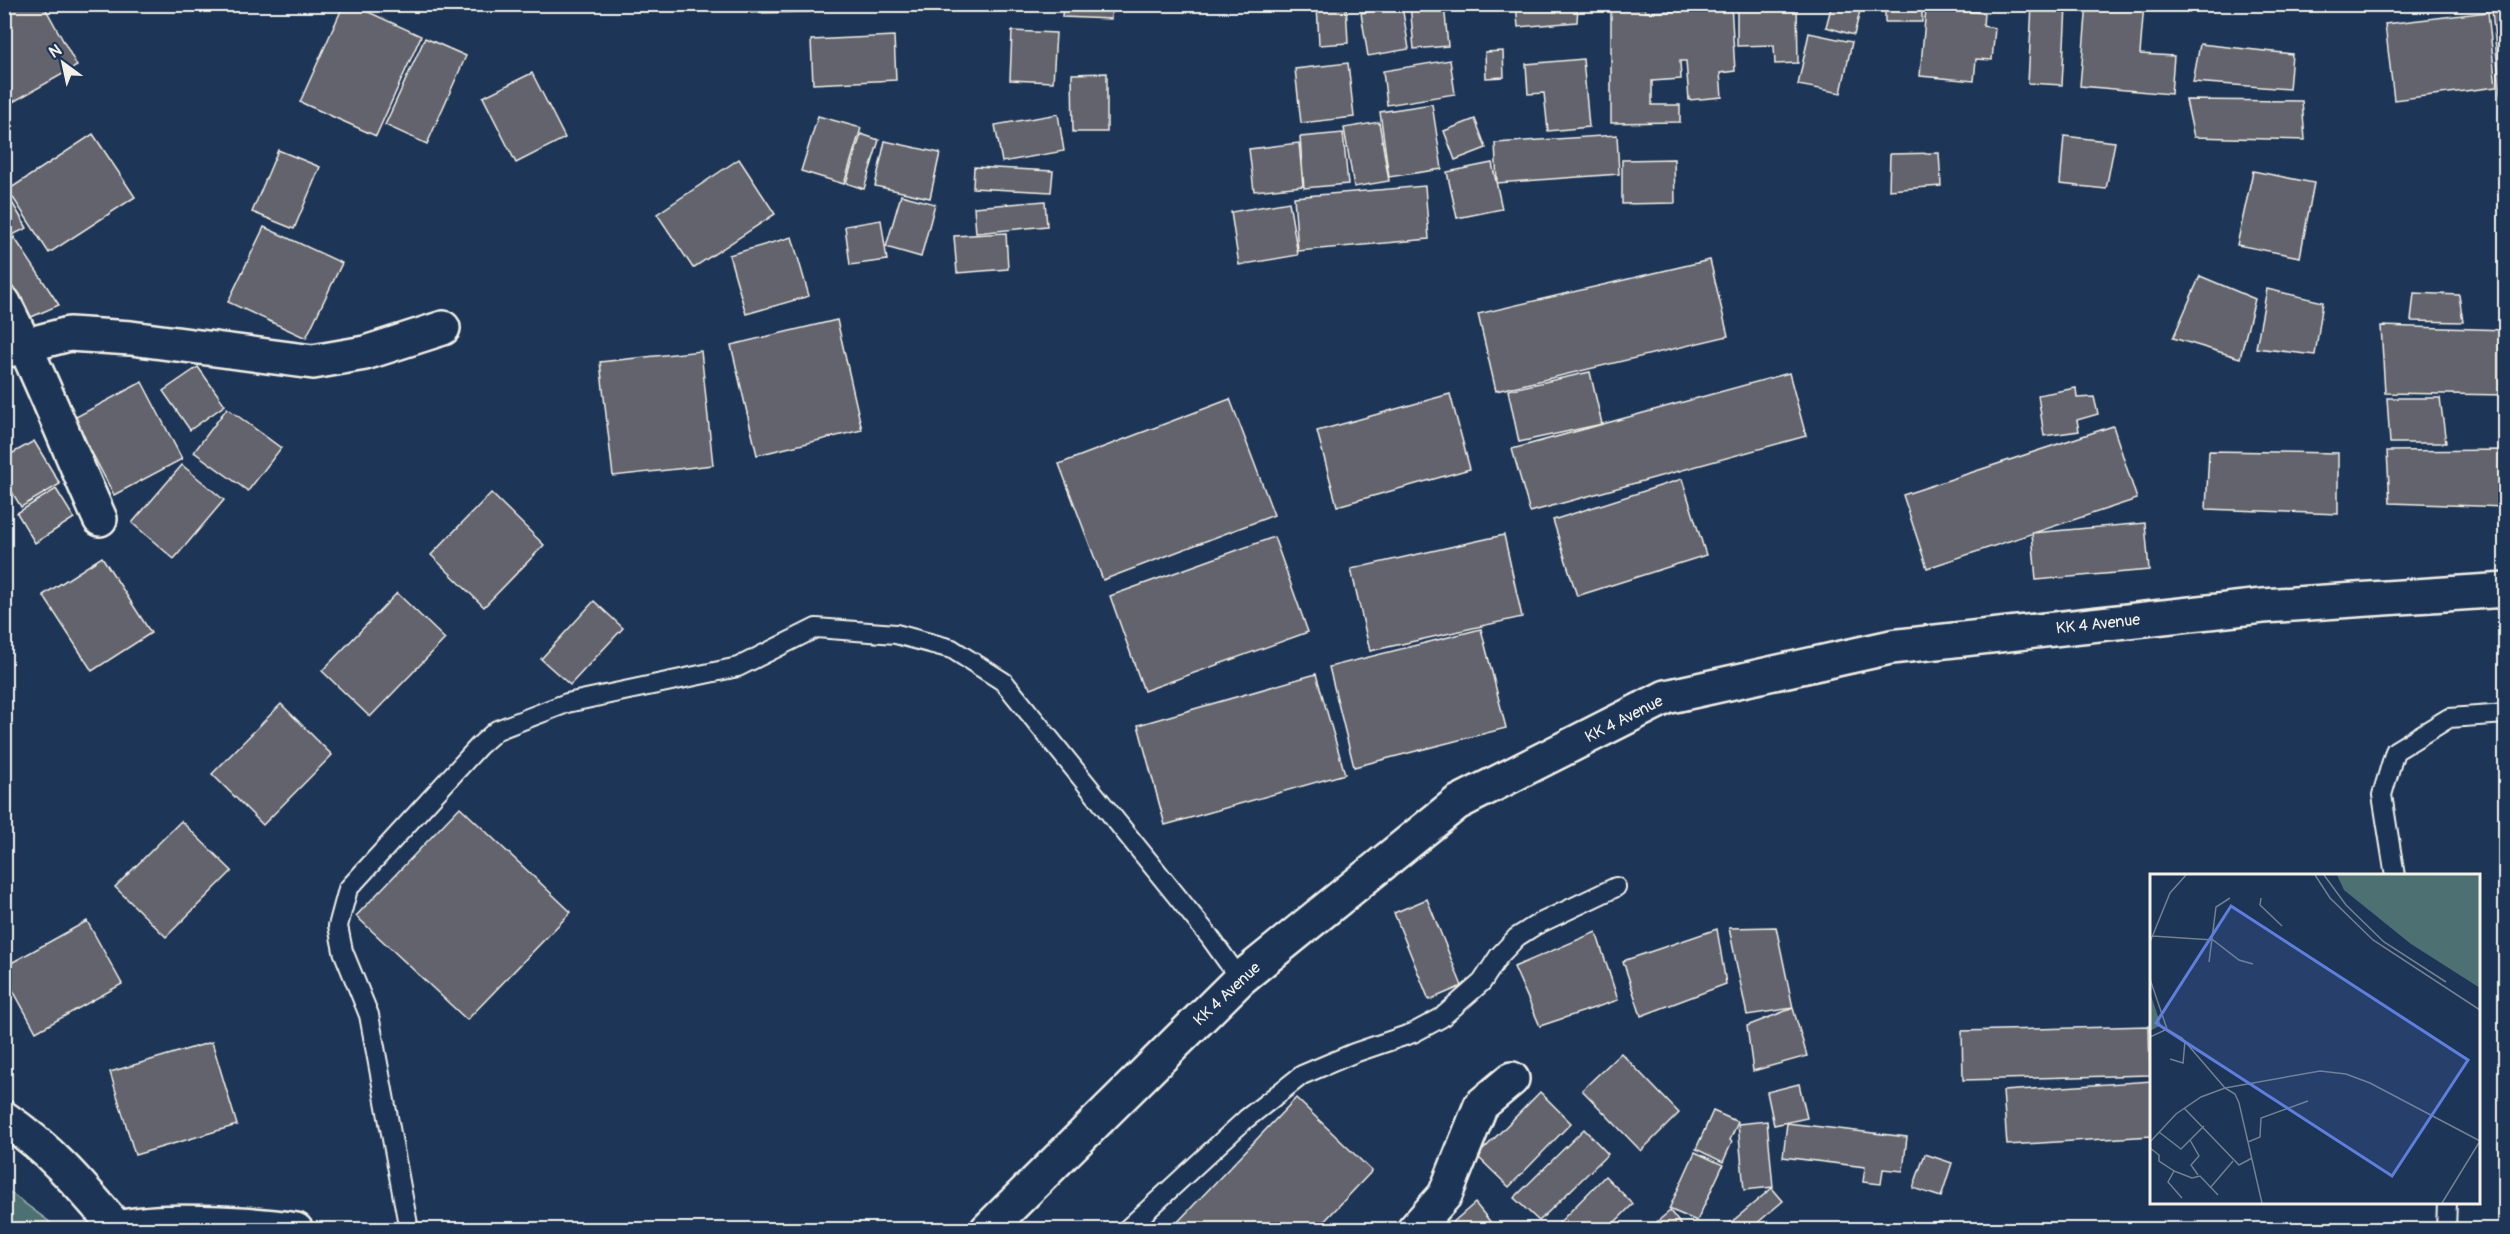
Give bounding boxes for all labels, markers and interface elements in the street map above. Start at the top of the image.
north arrow [33,33,93,93]
text: N [45,40,66,63]
street label: KK 4 Avenue [2055,610,2141,638]
street label: KK 4 Avenue [1582,691,1666,747]
inset map [2150,874,2480,1204]
street label: KK 4 Avenue [1189,958,1265,1030]

